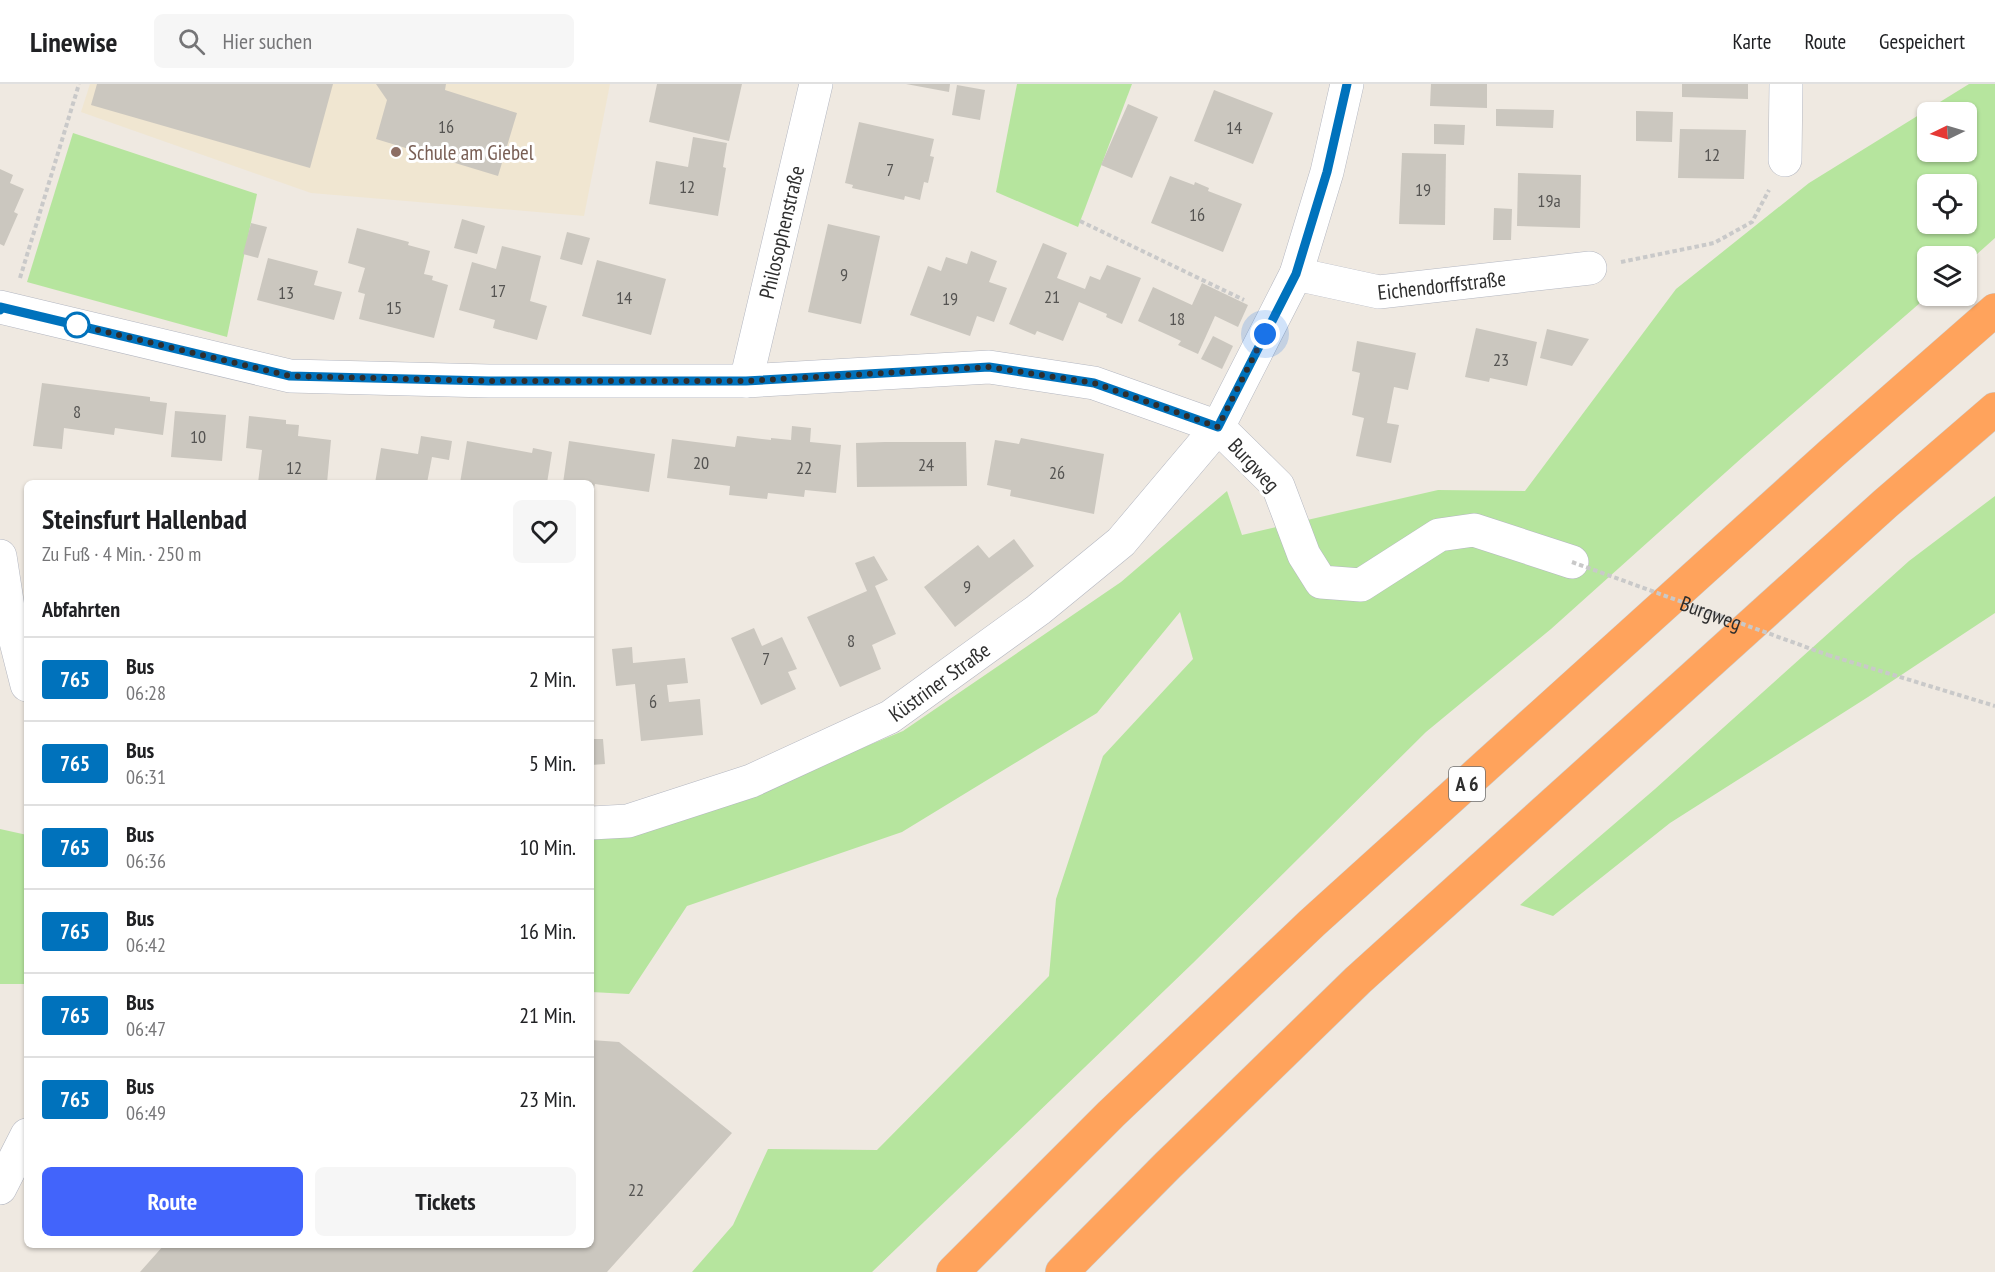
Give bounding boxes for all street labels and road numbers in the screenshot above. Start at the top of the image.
street label: Philosophenstraße [752,163,810,301]
street label: Eichendorffstraße [1376,264,1507,306]
street label: Burgweg [1222,433,1286,497]
street label: Burgweg [1677,589,1746,636]
street label: Küstriner Straße [883,636,995,727]
road number: A 6 [1449,767,1485,801]

